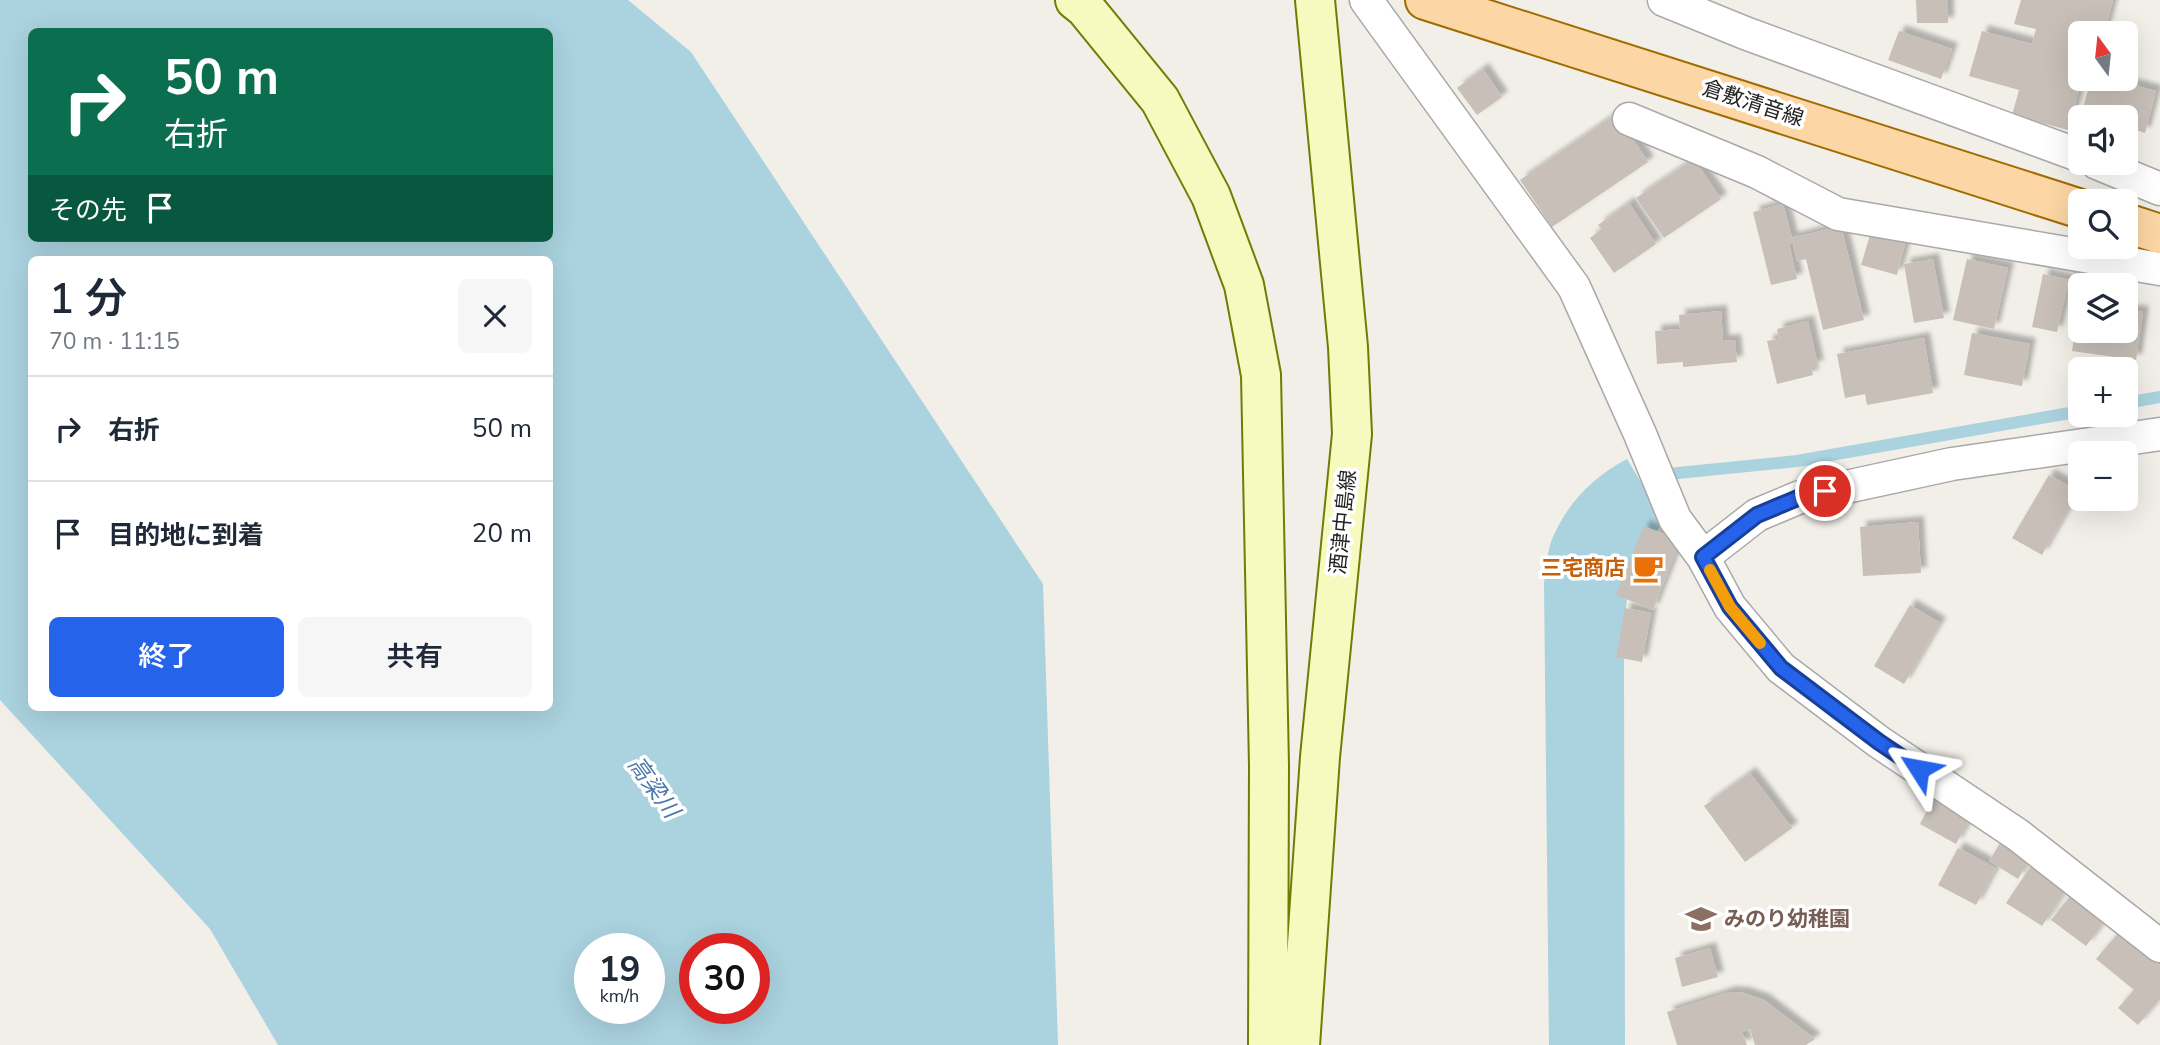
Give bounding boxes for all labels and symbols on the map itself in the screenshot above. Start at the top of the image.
north arrow [2068,21,2138,91]
street label: 倉敷清音線 [1699,73,1807,133]
pin [1795,461,1855,521]
street label: 酒津中島線 [1324,468,1362,576]
cafe icon: 三宅商店 [1631,551,1665,585]
place label: 三宅商店 [1541,554,1625,582]
position arrow [1882,732,1956,806]
water label: 高梁川 [621,750,688,827]
school or university icon: みのり幼稚園 [1684,902,1718,936]
place label: みのり幼稚園 [1724,905,1850,933]
speed limit sign: 30 [679,933,770,1024]

